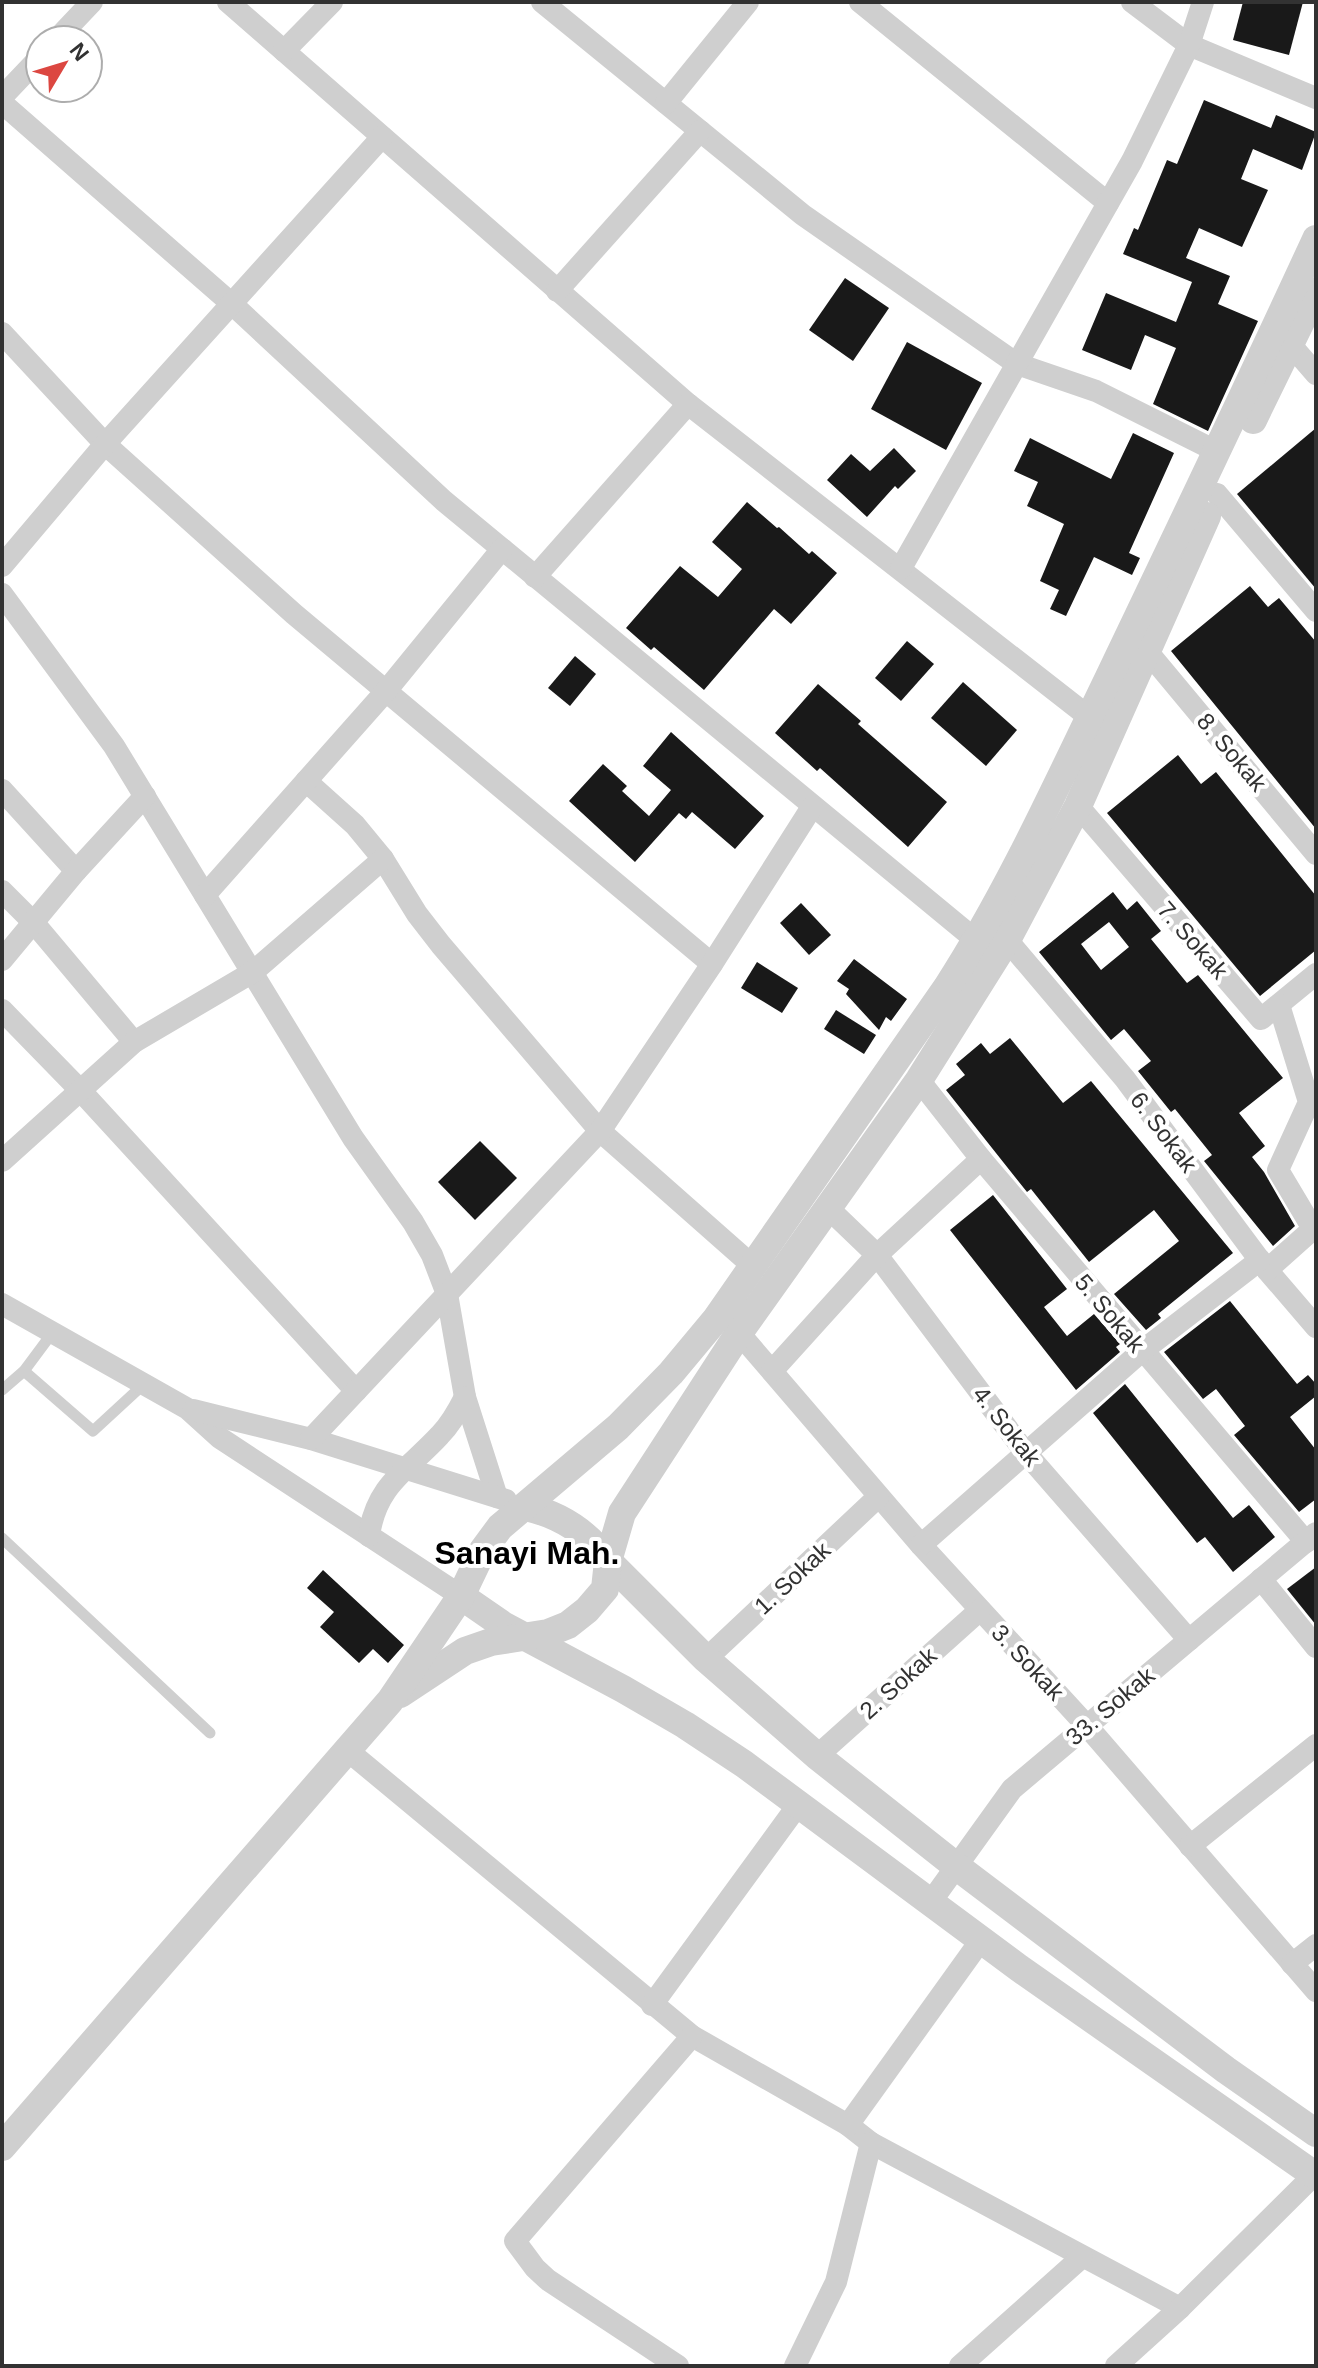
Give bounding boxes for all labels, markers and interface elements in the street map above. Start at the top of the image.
north arrow [24,24,104,104]
text: N [65,38,94,66]
street label: 8. Sokak [1192,708,1273,797]
street label: 7. Sokak [1152,896,1234,985]
street label: 6. Sokak [1125,1087,1203,1178]
street label: 5. Sokak [1070,1269,1151,1358]
street label: 4. Sokak [968,1381,1047,1472]
district label: Sanayi Mah. [435,1535,619,1571]
street label: 1. Sokak [749,1536,836,1620]
street label: 3. Sokak [986,1619,1070,1706]
street label: 2. Sokak [854,1641,942,1724]
street label: 33. Sokak [1060,1661,1160,1751]

